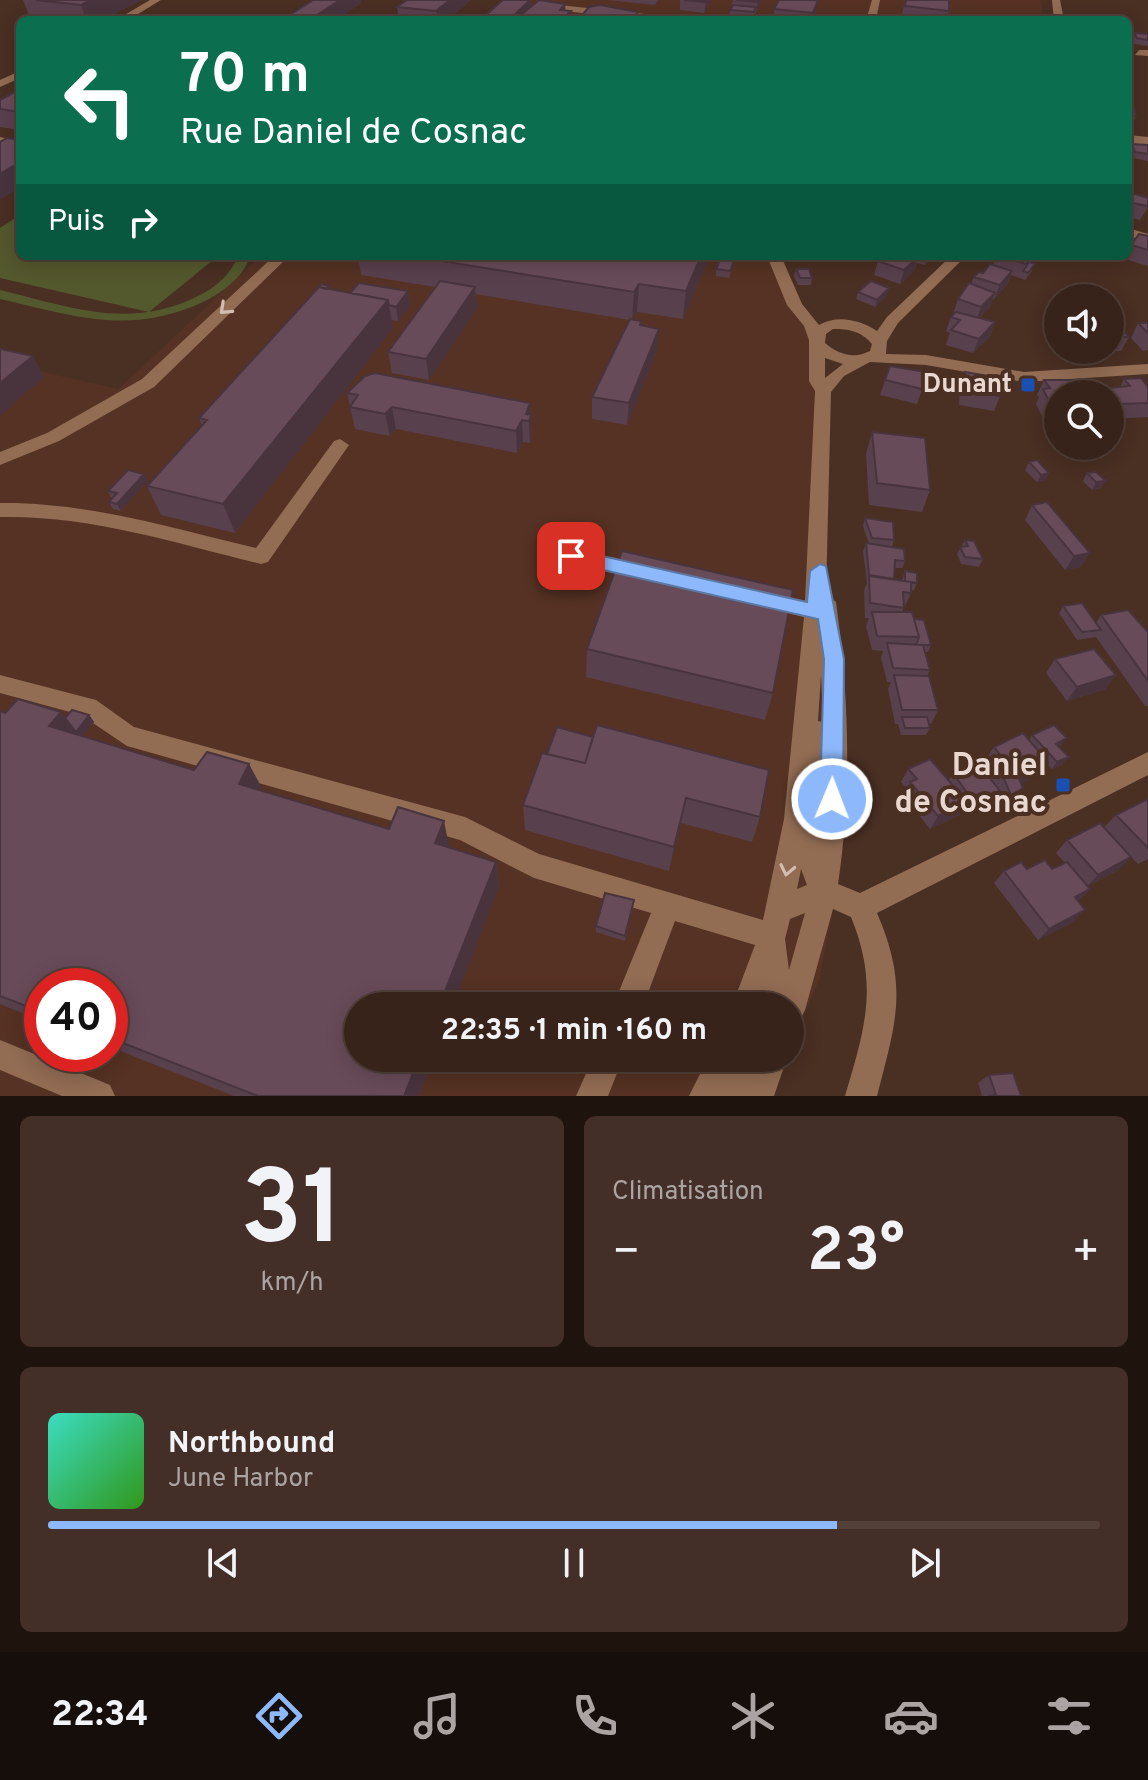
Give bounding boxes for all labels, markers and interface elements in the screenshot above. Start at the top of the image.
text: 70 m [180,42,310,112]
icon: left [48,48,152,152]
text: Rue Daniel de Cosnac [180,111,527,157]
icon: right [121,200,165,244]
text: Puis [48,204,105,241]
map controls [1044,284,1124,460]
button: sound [1044,284,1124,364]
one-way arrow [220,300,234,315]
place label: Dunant [923,369,1012,402]
marker: Dunant [1019,376,1037,394]
button: search [1044,380,1124,460]
pin [537,522,605,590]
icon: arrive [549,534,593,578]
place label: Daniel de Cosnac [895,747,1047,824]
position arrow [790,757,874,841]
marker: Daniel de Cosnac [1054,776,1072,794]
one-way arrow [779,863,796,877]
speed limit sign: 40 [24,968,128,1072]
text: 22:35 · 1 min · 160 m [441,1013,707,1050]
text: 31 [240,1149,344,1281]
text: Climatisation [612,1176,764,1209]
text: 23° [807,1216,905,1292]
text: − [612,1226,640,1282]
text: + [1072,1226,1100,1282]
text: km/h [260,1267,324,1300]
text: Northbound [168,1426,335,1463]
text: June Harbor [168,1463,313,1496]
icon: previous [201,1541,245,1585]
icon: pause [552,1541,596,1585]
icon: next [903,1541,947,1585]
icon: directions [251,1688,307,1744]
icon: music [409,1688,465,1744]
icon: phone [567,1688,623,1744]
icon: climate [725,1688,781,1744]
icon: car [883,1688,939,1744]
icon: filters [1041,1688,1097,1744]
text: 22:34 [51,1693,149,1739]

